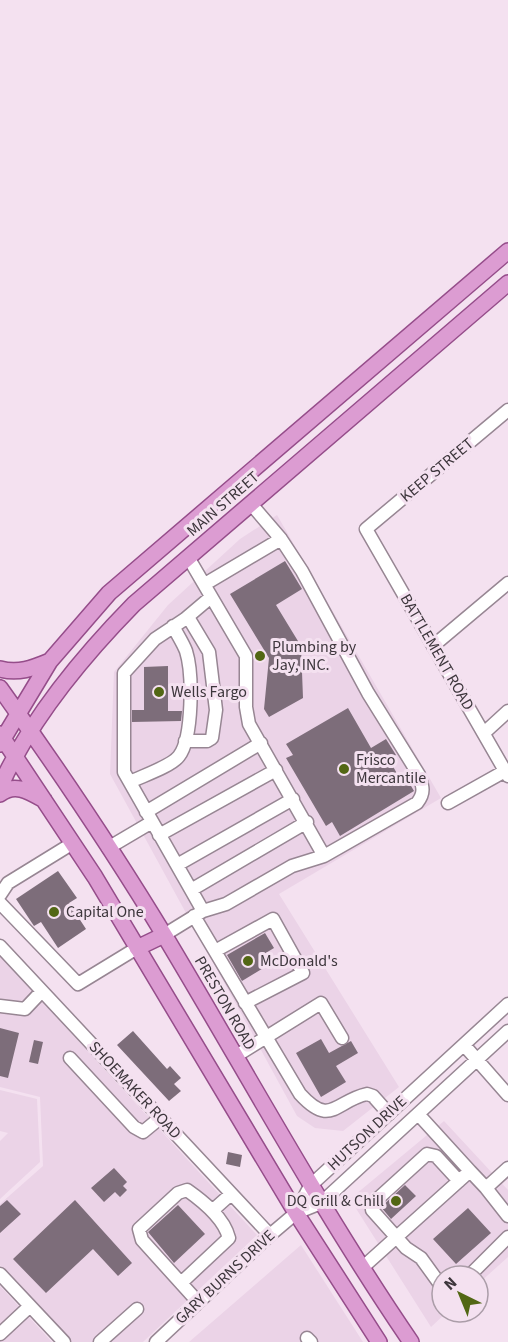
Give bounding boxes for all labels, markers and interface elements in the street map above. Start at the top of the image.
street label: KEEP STREET [396,432,479,507]
street label: MAIN STREET [182,466,264,542]
street label: BATTLEMENT ROAD [395,590,479,714]
place label: Plumbing by Jay, INC. [272,636,357,676]
marker: Plumbing by Jay, INC. [253,649,267,663]
place label: Wells Fargo [171,681,247,703]
marker: Wells Fargo [152,685,166,699]
place label: Frisco Mercantile [356,749,426,789]
marker: Frisco Mercantile [337,762,351,776]
place label: Capital One [66,901,144,923]
marker: Capital One [47,905,61,919]
place label: McDonald's [260,950,338,972]
street label: PRESTON ROAD [189,952,261,1054]
marker: McDonald's [241,954,255,968]
street label: SHOEMAKER ROAD [84,1036,186,1144]
street label: HUTSON DRIVE [322,1090,412,1176]
place label: DQ Grill & Chill [287,1190,384,1212]
marker: DQ Grill & Chill [389,1194,403,1208]
street label: GARY BURNS DRIVE [170,1225,280,1329]
north arrow [430,1264,490,1324]
text: N [439,1272,462,1295]

